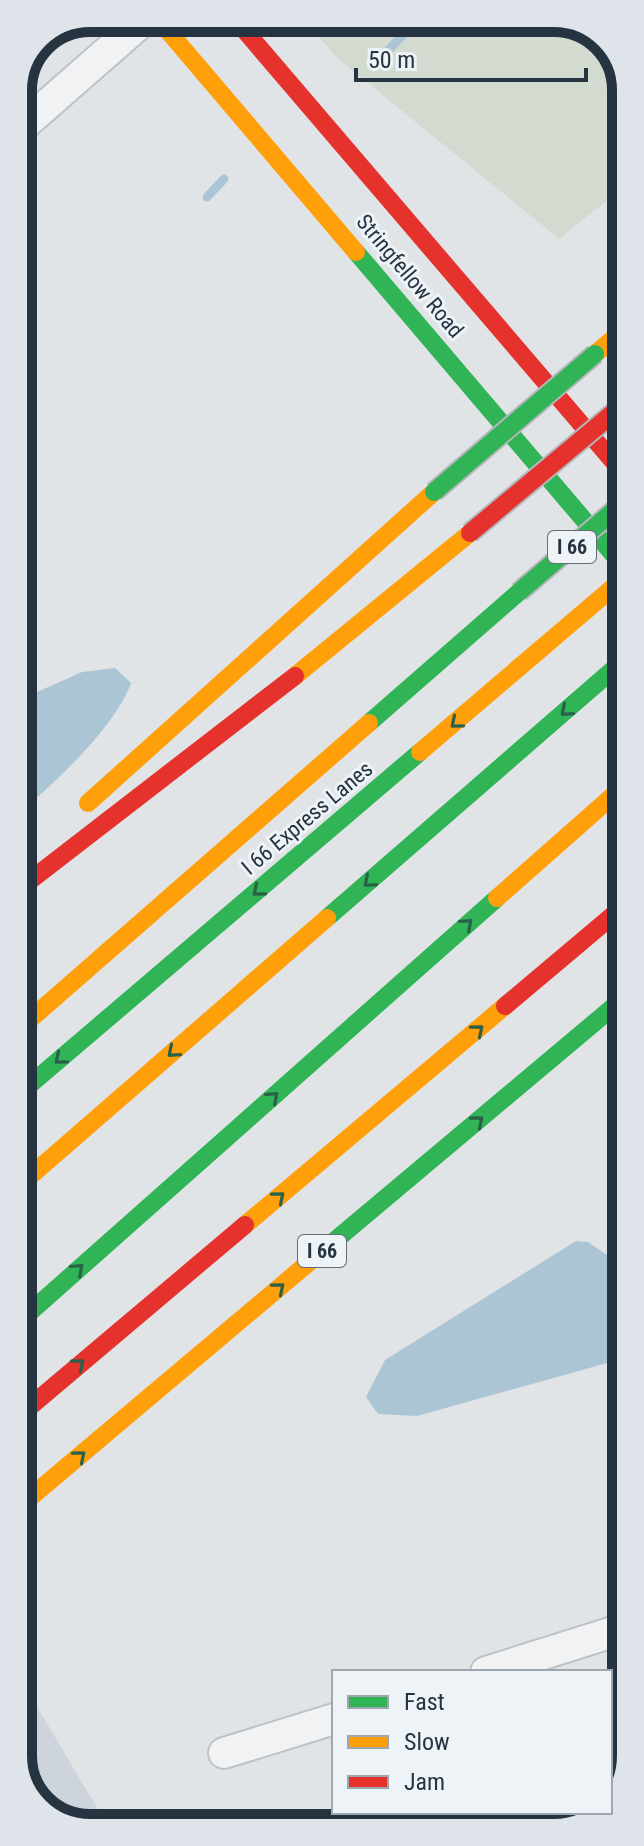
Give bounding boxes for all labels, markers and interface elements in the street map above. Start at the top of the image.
scale bar [356,32,586,82]
text: 50 m [368,46,415,74]
street label: Stringfellow Road [351,209,469,343]
road number: I 66 [548,531,596,563]
one-way arrow [560,701,575,716]
one-way arrow [451,713,465,728]
street label: I 66 Express Lanes [237,756,377,880]
one-way arrow [364,872,379,887]
one-way arrow [253,881,267,896]
one-way arrow [458,920,473,934]
one-way arrow [468,1025,483,1040]
one-way arrow [168,1042,183,1057]
one-way arrow [54,1050,69,1064]
one-way arrow [263,1092,278,1107]
one-way arrow [468,1116,483,1131]
one-way arrow [269,1192,284,1207]
road number: I 66 [298,1235,346,1267]
one-way arrow [69,1265,84,1279]
one-way arrow [269,1283,284,1298]
one-way arrow [70,1359,84,1374]
one-way arrow [70,1451,85,1465]
legend [332,1670,612,1814]
text: Fast [404,1688,445,1716]
text: Slow [404,1728,450,1756]
text: Jam [404,1768,445,1796]

